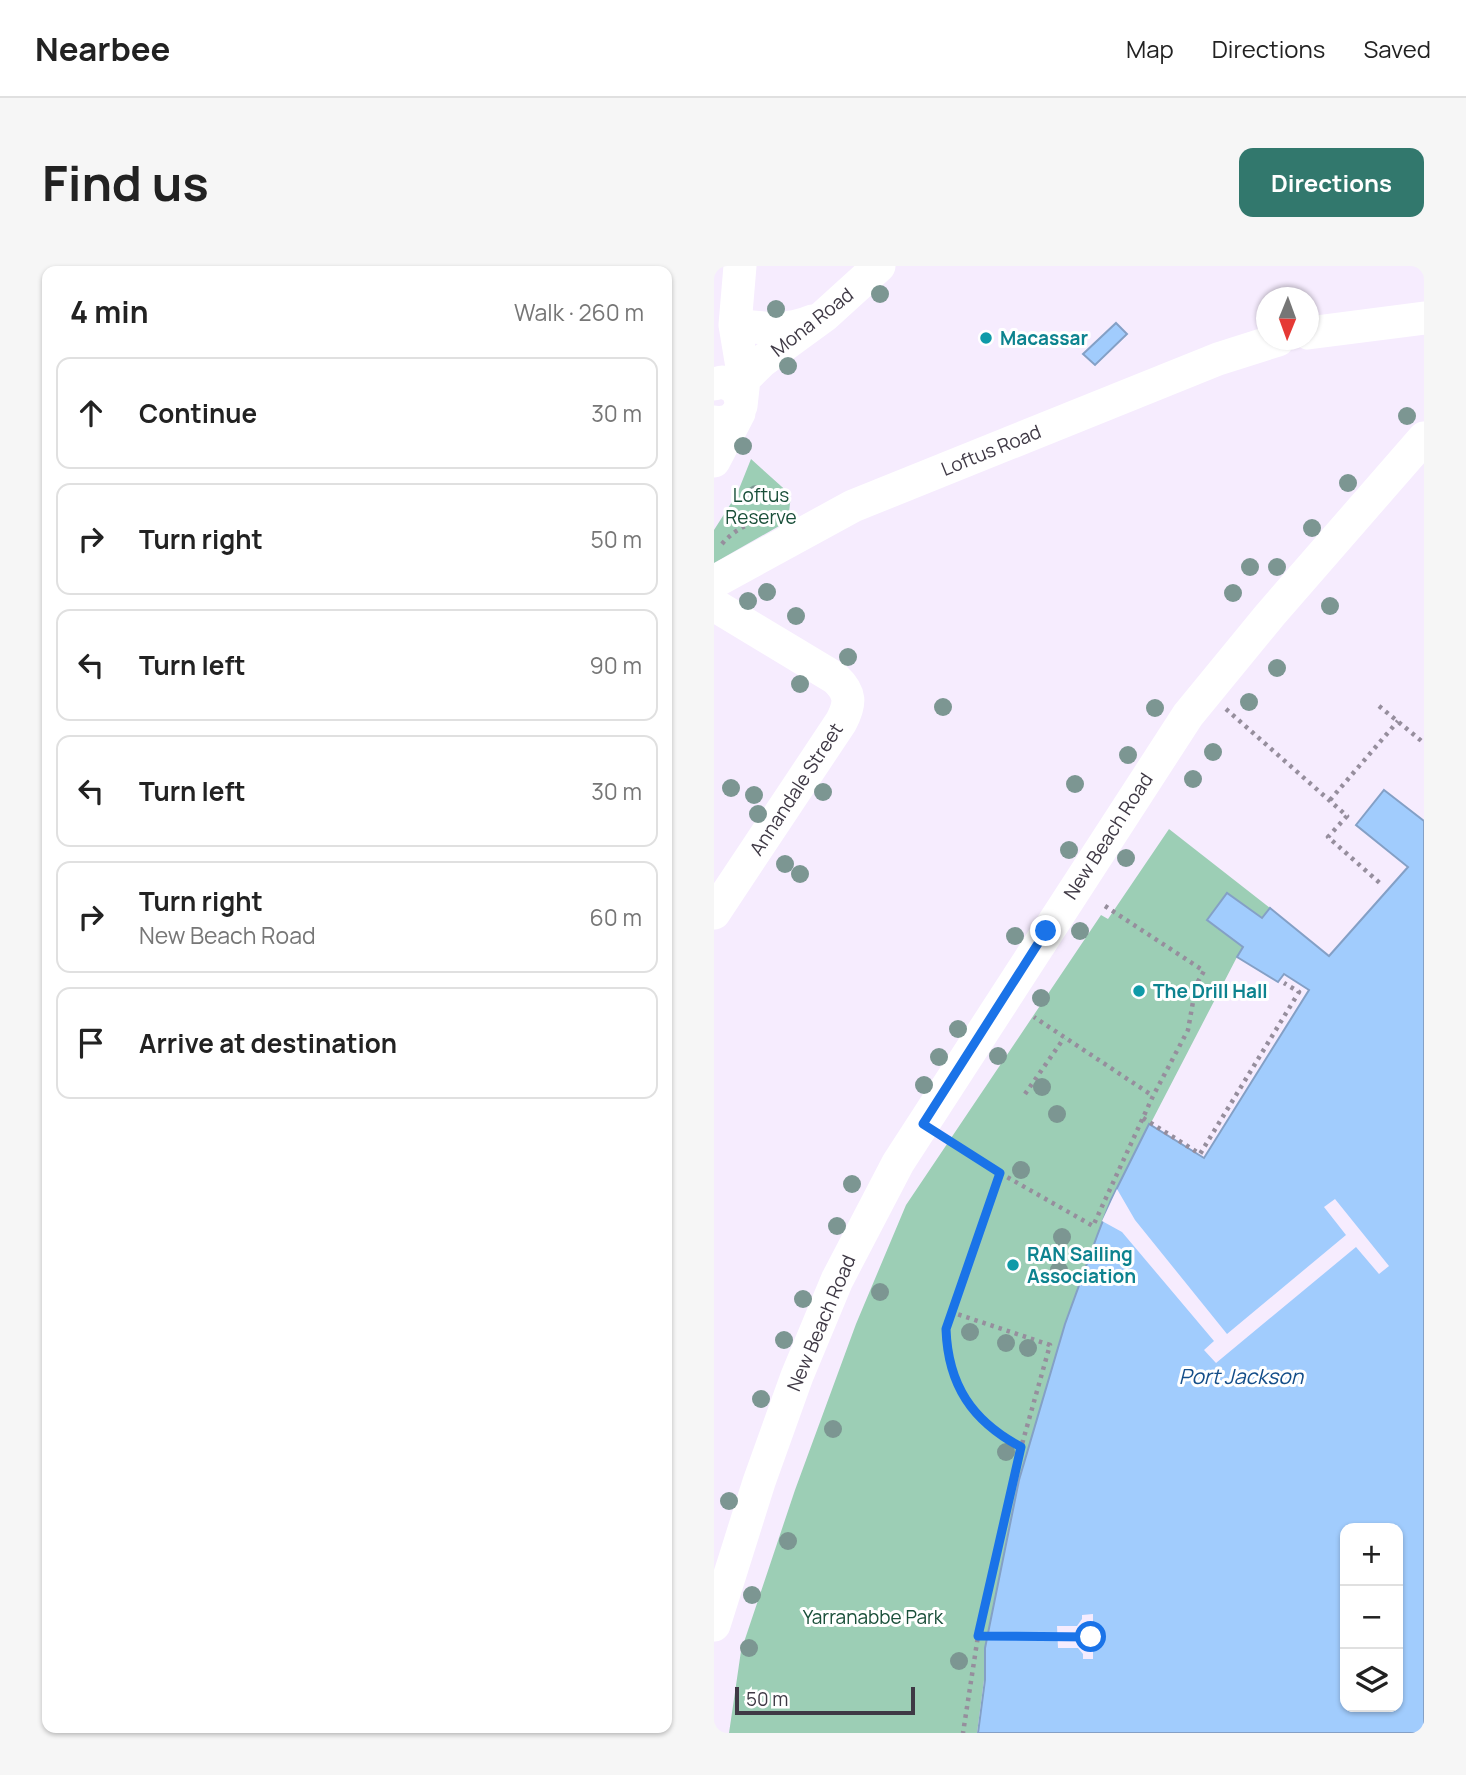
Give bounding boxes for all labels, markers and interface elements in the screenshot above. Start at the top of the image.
text: Nearbee [35,26,170,71]
text: Map [1126,32,1174,65]
text: Directions [1212,32,1325,65]
text: Saved [1363,32,1431,65]
button: Directions [1239,148,1424,217]
text: Find us [42,149,209,216]
street label: Mona Road [765,282,859,362]
north arrow [1256,287,1319,350]
text: 4 min [70,291,148,332]
text: Walk · 260 m [514,296,644,328]
place label: Macassar [1000,325,1088,351]
marker: Macassar [978,330,994,346]
icon: ahead [72,394,110,432]
text: Continue [139,395,257,431]
text: 30 m [591,397,642,429]
street label: Loftus Road [937,418,1045,482]
park label: Loftus Reserve [725,482,797,530]
icon: right [72,520,110,558]
text: Turn right [139,521,263,557]
text: 50 m [591,523,642,555]
icon: left [72,646,110,684]
text: Turn left [139,647,246,683]
text: 90 m [590,649,642,681]
street label: Annandale Street [743,718,849,860]
street label: New Beach Road [1057,768,1159,904]
icon: left [72,772,110,810]
text: Turn left [139,773,246,809]
text: 30 m [591,775,642,807]
text: Turn right [139,883,263,919]
icon: right [72,898,110,936]
text: 60 m [590,901,642,933]
route end [1030,915,1061,946]
text: New Beach Road [139,919,316,951]
place label: The Drill Hall [1153,978,1268,1004]
marker: The Drill Hall [1131,983,1147,999]
icon: arrive [72,1024,110,1062]
text: Arrive at destination [139,1025,397,1061]
place label: RAN Sailing Association [1027,1241,1136,1289]
street label: New Beach Road [781,1251,861,1395]
marker: RAN Sailing Association [1005,1257,1021,1273]
water label: Port Jackson [1179,1362,1305,1390]
map controls [1340,1523,1403,1712]
button: + [1340,1523,1403,1586]
button: − [1340,1586,1403,1649]
park label: Yarranabbe Park [803,1604,944,1630]
route start [1075,1621,1106,1652]
button: layers [1340,1649,1403,1712]
scale bar [735,1684,915,1716]
text: 50 m [746,1686,788,1712]

